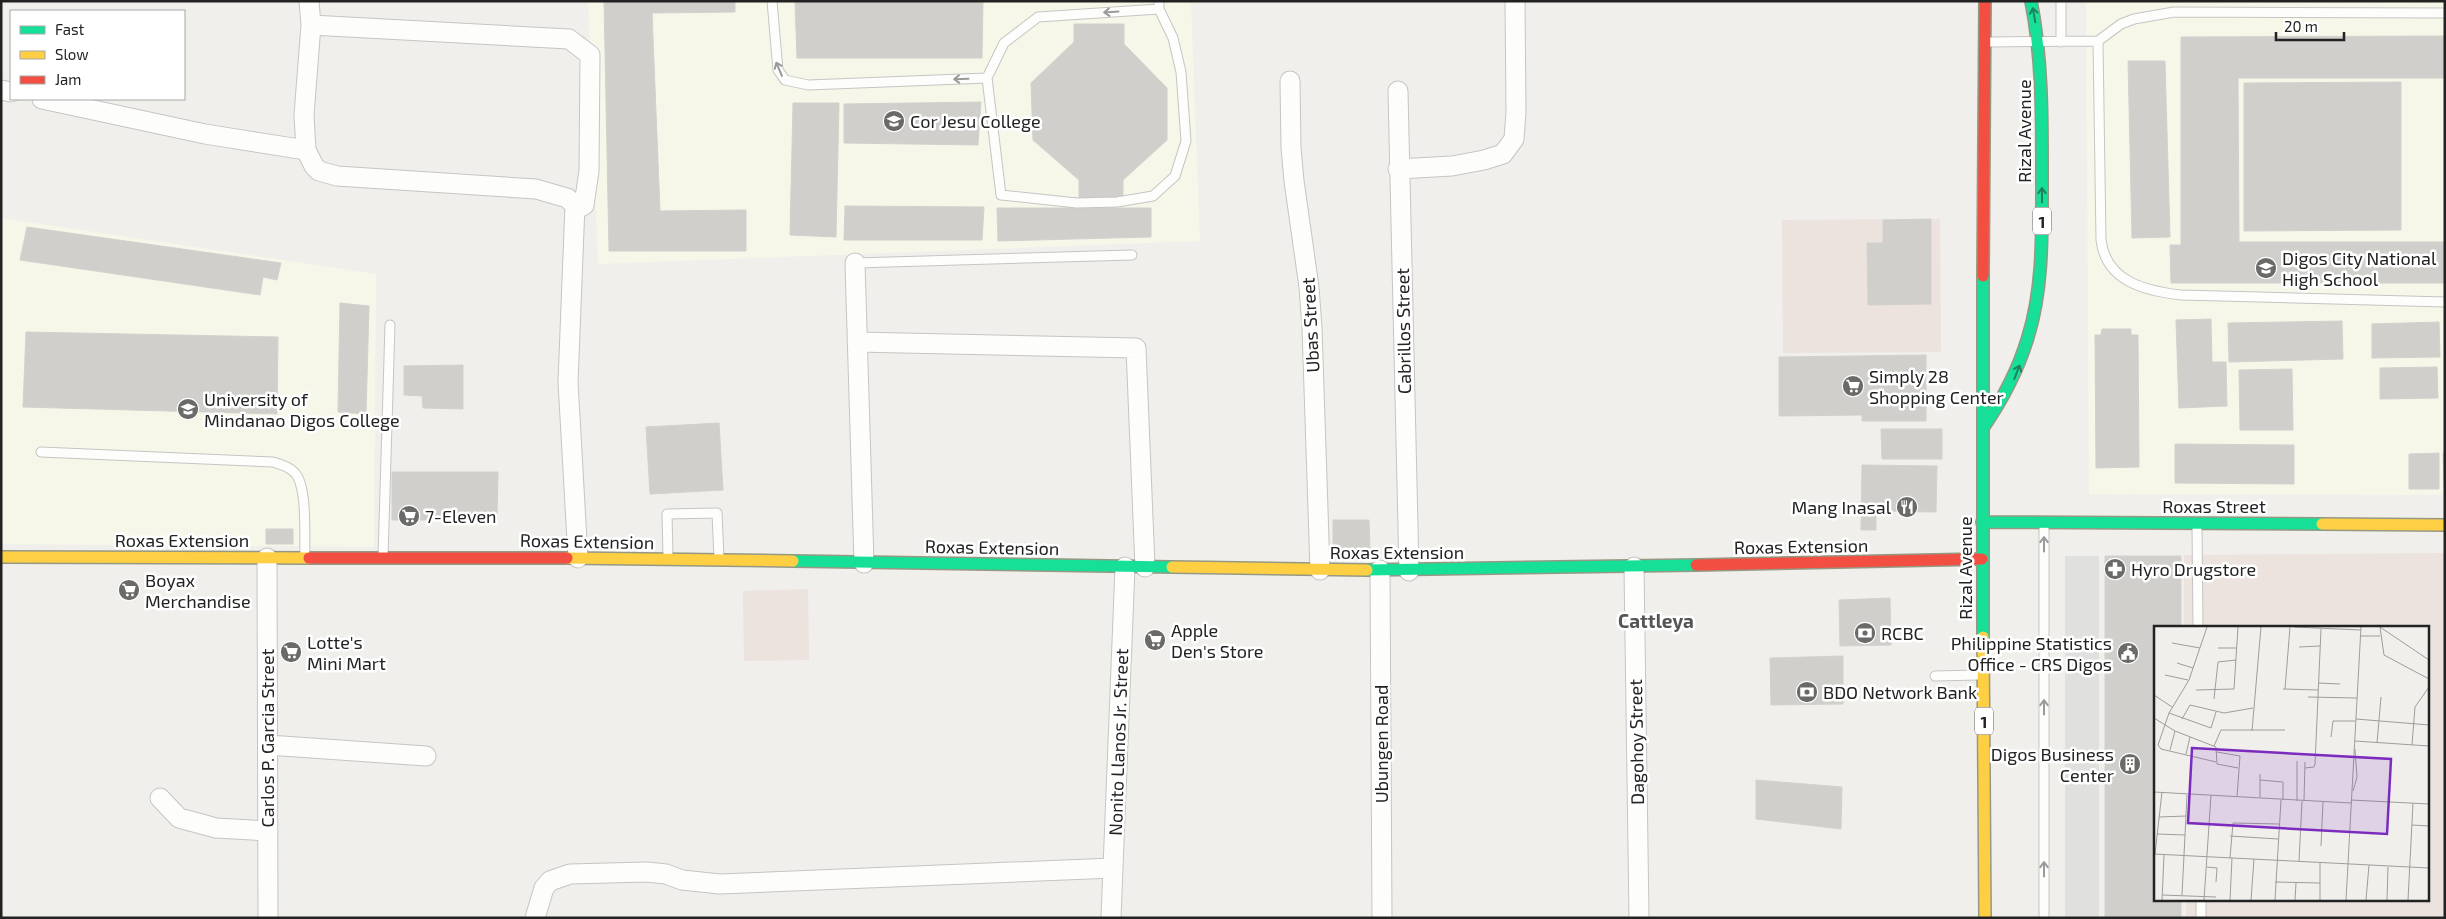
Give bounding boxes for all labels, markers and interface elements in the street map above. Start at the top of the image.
one-way arrow [1103,8,1119,17]
one-way arrow [2029,8,2039,24]
legend [10,10,185,100]
scale bar [2276,10,2344,42]
text: 20 m [2284,17,2318,35]
text: Fast [55,20,85,38]
text: Slow [55,45,89,63]
one-way arrow [774,62,784,77]
text: Jam [55,70,81,88]
one-way arrow [954,74,970,84]
street label: Rizal Avenue [2013,79,2035,183]
school or university icon: Cor Jesu College [882,109,906,133]
place label: Cor Jesu College [910,110,1041,132]
one-way arrow [2037,187,2047,204]
road number: 1 [2033,208,2051,235]
place label: Digos City National High School [2282,247,2437,290]
school or university icon: Digos City National High School [2254,256,2278,280]
street label: Cabrillos Street [1391,268,1415,394]
street label: Ubas Street [1297,277,1323,373]
place label: Simply 28 Shopping Center [1869,365,2004,408]
one-way arrow [2013,365,2022,380]
supermarket icon: Simply 28 Shopping Center [1841,374,1865,398]
place label: University of Mindanao Digos College [204,388,400,431]
school or university icon: University of Mindanao Digos College [176,397,200,421]
restaurant icon: Mang Inasal [1895,495,1919,519]
street label: Roxas Street [2162,495,2266,517]
place label: Mang Inasal [1791,496,1892,518]
supermarket icon: 7-Eleven [397,504,421,528]
place label: 7-Eleven [425,505,497,527]
street label: Rizal Avenue [1954,516,1976,620]
street label: Roxas Extension [115,529,249,551]
street label: Roxas Extension [520,529,654,553]
street label: Roxas Extension [1734,534,1868,558]
street label: Roxas Extension [925,535,1059,559]
one-way arrow [2039,536,2049,552]
street label: Roxas Extension [1330,541,1464,563]
pharmacy icon: Hyro Drugstore [2103,557,2127,581]
place label: Hyro Drugstore [2131,558,2256,580]
place label: Boyax Merchandise [145,569,251,612]
supermarket icon: Boyax Merchandise [117,578,141,602]
district label: Cattleya [1618,609,1694,633]
place label: Apple Den's Store [1171,619,1264,662]
bank icon: RCBC [1853,621,1877,645]
place label: RCBC [1881,622,1924,644]
inset map [2154,626,2428,902]
supermarket icon: Apple Den's Store [1143,628,1167,652]
place label: Lotte's Mini Mart [307,631,386,674]
place label: Philippine Statistics Office - CRS Digos [1951,632,2112,675]
supermarket icon: Lotte's Mini Mart [279,640,303,664]
public building icon: Philippine Statistics Office - CRS Digos [2116,641,2140,665]
street label: Carlos P. Garcia Street [256,648,278,827]
street label: Nonito Llanos Jr. Street [1104,648,1132,836]
street label: Dagohoy Street [1624,679,1648,805]
bank icon: BDO Network Bank [1795,680,1819,704]
place label: BDO Network Bank [1823,681,1977,703]
street label: Ubungen Road [1370,685,1392,803]
one-way arrow [2039,699,2049,715]
road number: 1 [1975,708,1993,734]
place label: Digos Business Center [1991,743,2114,786]
building icon: Digos Business Center [2118,752,2142,776]
one-way arrow [2039,861,2049,878]

